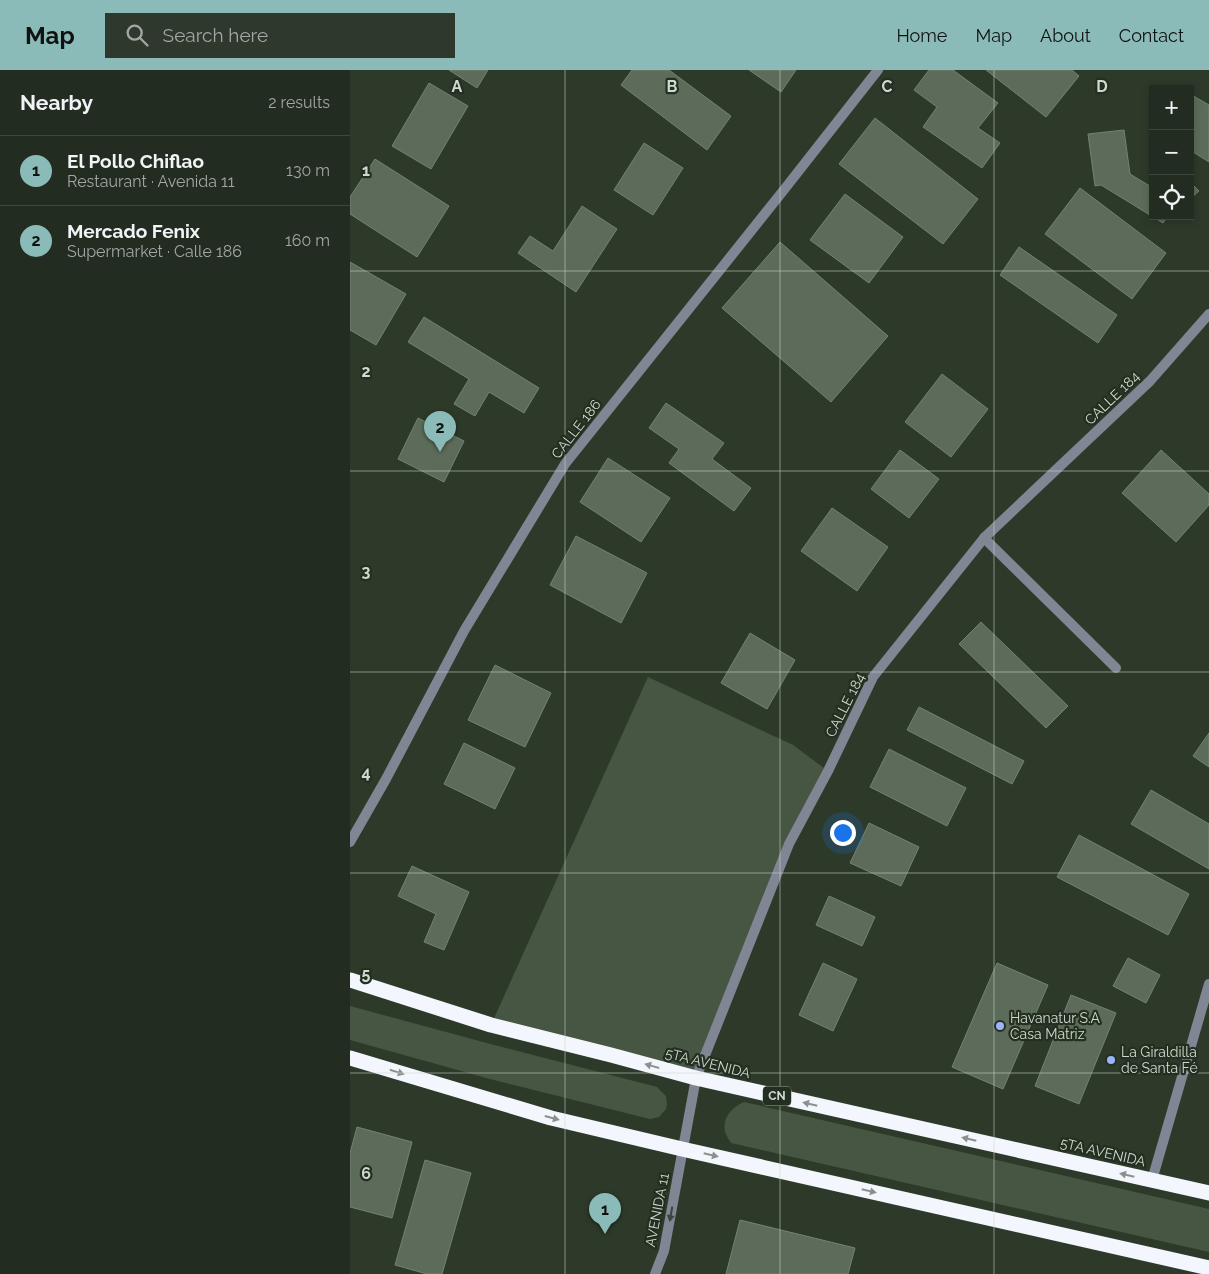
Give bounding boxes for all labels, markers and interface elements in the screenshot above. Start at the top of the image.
search box [105,13,455,58]
text: Map [25,21,75,50]
icon: search [123,21,151,49]
text: Search here [163,24,268,46]
text: Home [896,25,947,46]
text: Map [975,25,1012,46]
text: About [1040,25,1091,46]
text: Contact [1119,25,1184,46]
text: A [452,77,463,96]
text: B [667,77,678,96]
text: C [882,77,893,96]
text: D [1096,77,1108,96]
map controls [1149,85,1194,220]
button: + [1149,85,1194,130]
text: Nearby [20,90,93,115]
text: 2 results [268,93,330,112]
button: − [1149,130,1194,175]
text: El Pollo Chiflao [67,150,204,172]
text: 1 [32,161,40,180]
text: 130 m [286,161,330,180]
text: 1 [362,161,370,180]
text: Restaurant · Avenida 11 [67,172,235,191]
button: locate [1149,175,1194,220]
text: Mercado Fenix [67,220,200,242]
text: 2 [31,231,41,250]
text: 160 m [285,231,330,250]
text: Supermarket · Calle 186 [67,242,242,261]
text: 2 [361,362,371,381]
street label: CALLE 184 [1082,368,1143,428]
street label: CALLE 186 [548,396,604,462]
pin: 2 [424,411,456,452]
text: 3 [362,562,371,581]
street label: CALLE 184 [822,670,868,740]
text: 4 [361,763,371,782]
your location [830,820,856,846]
text: 5 [362,964,371,983]
place label: Havanatur S.A Casa Matriz [1010,1010,1101,1042]
marker: Havanatur S.A Casa Matriz [994,1020,1006,1032]
place label: La Giraldilla de Santa Fé [1121,1044,1198,1076]
street label: 5TA AVENIDA [664,1045,753,1081]
marker: La Giraldilla de Santa Fé [1105,1054,1117,1066]
one-way arrow [645,1061,660,1069]
one-way arrow [389,1068,404,1076]
road number: CN [763,1086,791,1106]
one-way arrow [803,1100,818,1108]
one-way arrow [545,1114,560,1122]
street label: 5TA AVENIDA [1059,1134,1148,1170]
one-way arrow [961,1135,976,1143]
one-way arrow [703,1151,718,1159]
text: 6 [361,1164,371,1183]
one-way arrow [1120,1171,1135,1179]
street label: AVENIDA 11 [642,1172,672,1248]
one-way arrow [862,1187,877,1195]
pin: 1 [589,1193,621,1234]
one-way arrow [666,1207,674,1223]

